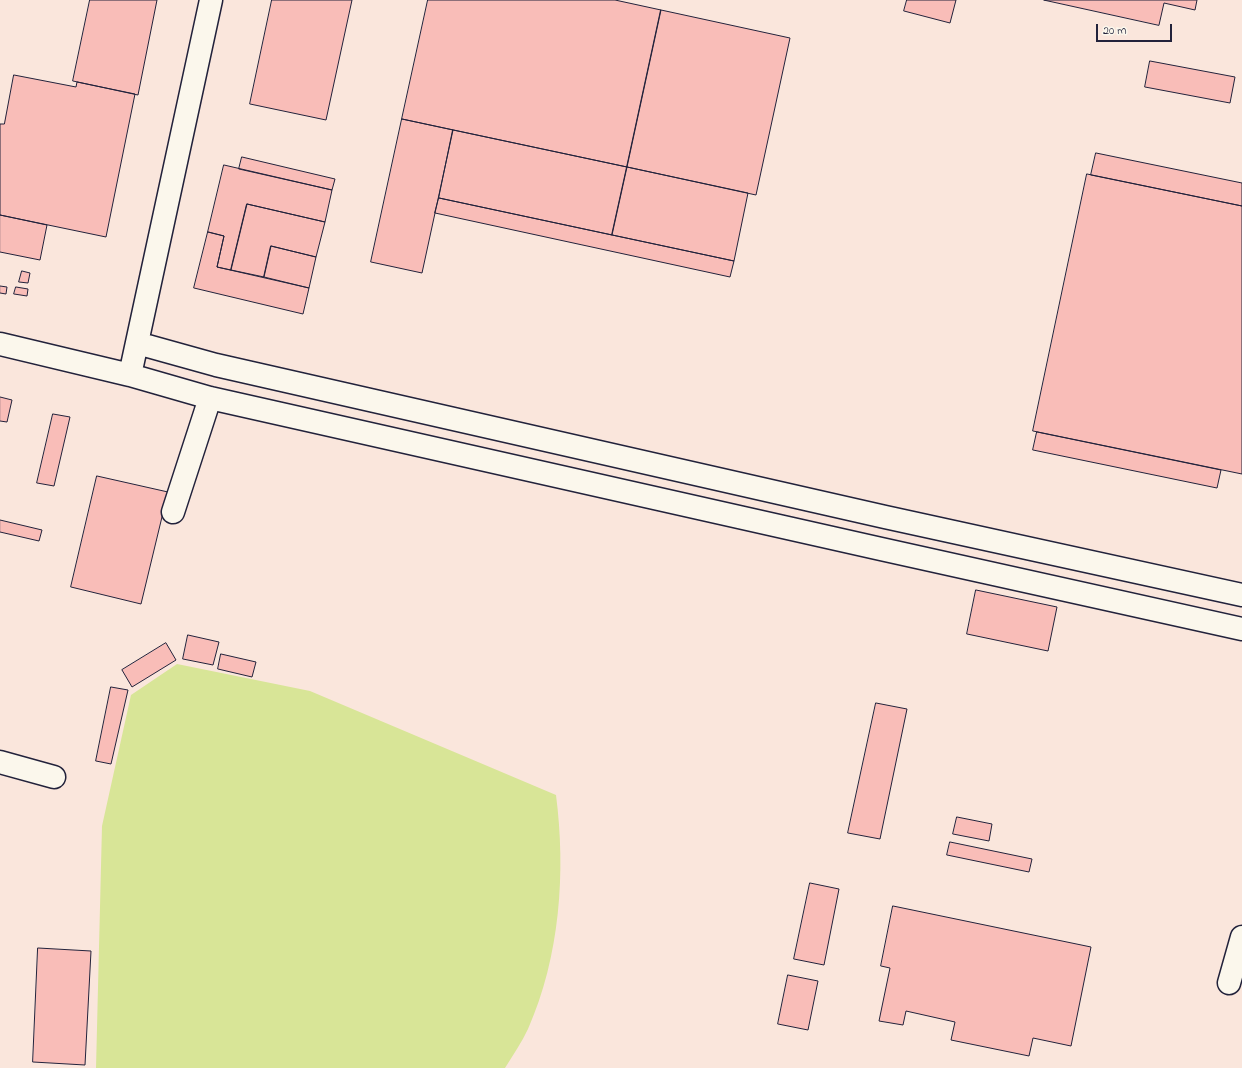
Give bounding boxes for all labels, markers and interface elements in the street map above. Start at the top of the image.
scale bar [1098,16,1174,42]
text: 20 m [1103,22,1126,40]

